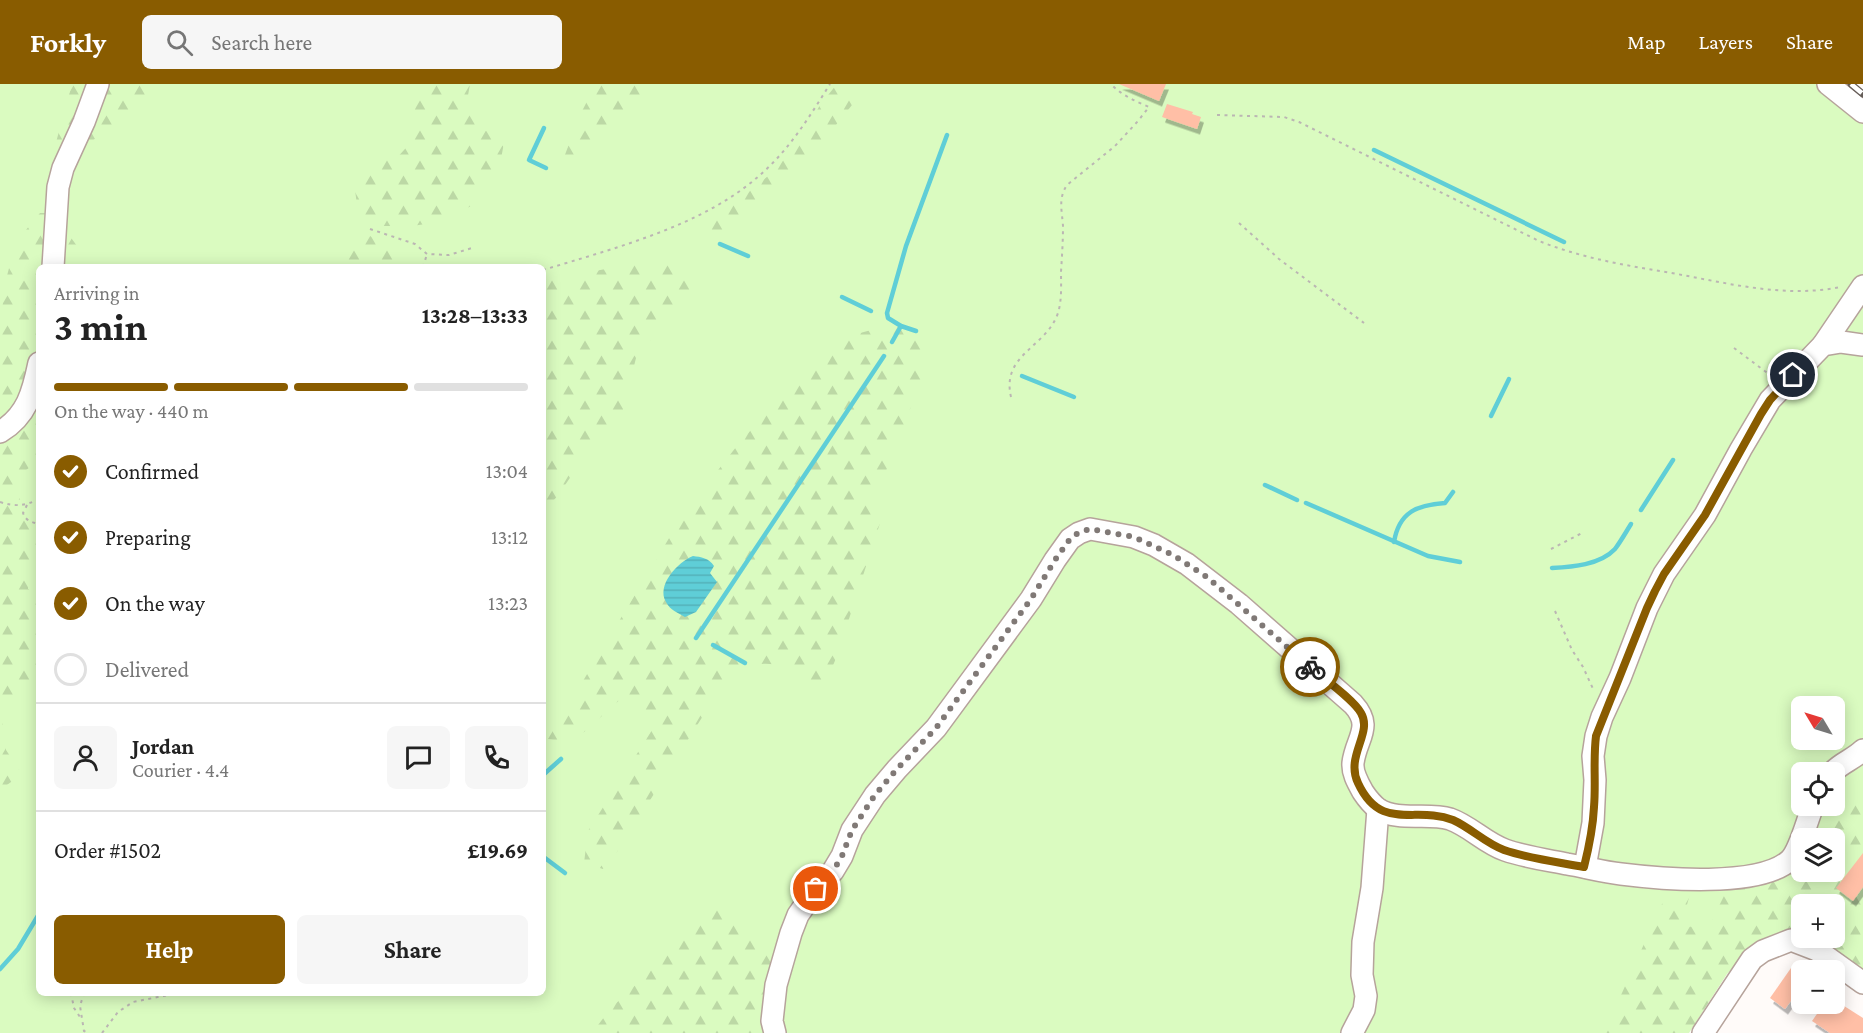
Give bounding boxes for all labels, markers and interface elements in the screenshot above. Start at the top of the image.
search box [142,15,562,69]
icon: search [163,26,196,59]
text: Forkly [30,27,106,58]
text: Search here [211,30,312,55]
text: Map [1627,30,1666,54]
text: Layers [1699,30,1753,54]
text: Share [1786,30,1833,54]
text: Arriving in [54,282,139,304]
text: 13:28–13:33 [422,303,528,328]
text: 3 min [54,305,147,348]
pin [1767,349,1818,400]
icon: home [1776,358,1809,391]
text: On the way · 440 m [54,400,209,422]
icon: check [54,455,87,488]
text: Confirmed [105,459,199,484]
text: 13:04 [486,460,528,482]
icon: check [54,521,87,554]
text: Preparing [105,525,191,550]
text: 13:12 [491,526,528,548]
icon: check [54,587,87,620]
text: On the way [105,591,205,616]
text: 13:23 [488,592,528,614]
courier [1280,637,1340,697]
icon: bike [1294,651,1327,684]
text: Delivered [105,657,189,682]
north arrow [1791,696,1845,750]
map controls [1791,696,1845,1014]
button: person [54,726,117,789]
button: chat [387,726,450,789]
button: phone [465,726,528,789]
text: Jordan [132,734,194,759]
text: Courier · 4.4 [132,759,229,781]
button: locate [1791,762,1845,816]
button: layers [1791,828,1845,882]
text: Order #1502 [54,838,161,863]
text: £19.69 [467,838,528,863]
pin [790,863,841,914]
icon: bag [799,872,832,905]
button: + [1791,894,1845,948]
button: Help [54,915,285,984]
button: Share [297,915,528,984]
button: − [1791,960,1845,1014]

